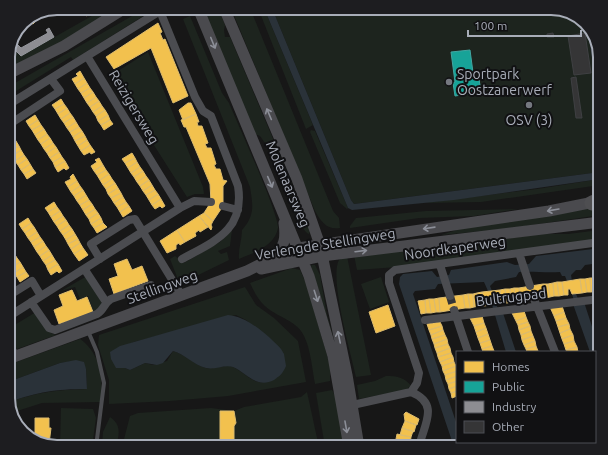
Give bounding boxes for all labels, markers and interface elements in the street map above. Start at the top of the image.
scale bar [468,12,581,38]
text: 100 m [474,19,507,32]
one-way arrow [209,37,217,49]
place label: Sportpark Oostzanerwerf [457,66,552,98]
street label: Reizigersweg [106,67,162,147]
marker: Sportpark Oostzanerwerf [444,77,454,87]
marker: OSV (3) [524,100,534,110]
one-way arrow [264,108,272,120]
place label: OSV (3) [506,112,553,128]
street label: Molenaarsweg [263,138,313,230]
one-way arrow [267,175,274,187]
one-way arrow [547,206,560,214]
one-way arrow [423,224,436,232]
street label: Verlengde Stellingweg [254,225,396,263]
street label: Noordkaperweg [403,233,507,263]
one-way arrow [354,248,367,255]
street label: Stellingweg [125,267,199,307]
street label: Bultrugpad [475,285,547,309]
one-way arrow [313,290,320,303]
one-way arrow [335,331,343,344]
legend [456,351,596,443]
text: Homes [492,360,530,373]
text: Public [492,380,525,393]
text: Industry [492,400,537,413]
one-way arrow [342,420,350,433]
text: Other [492,420,525,433]

